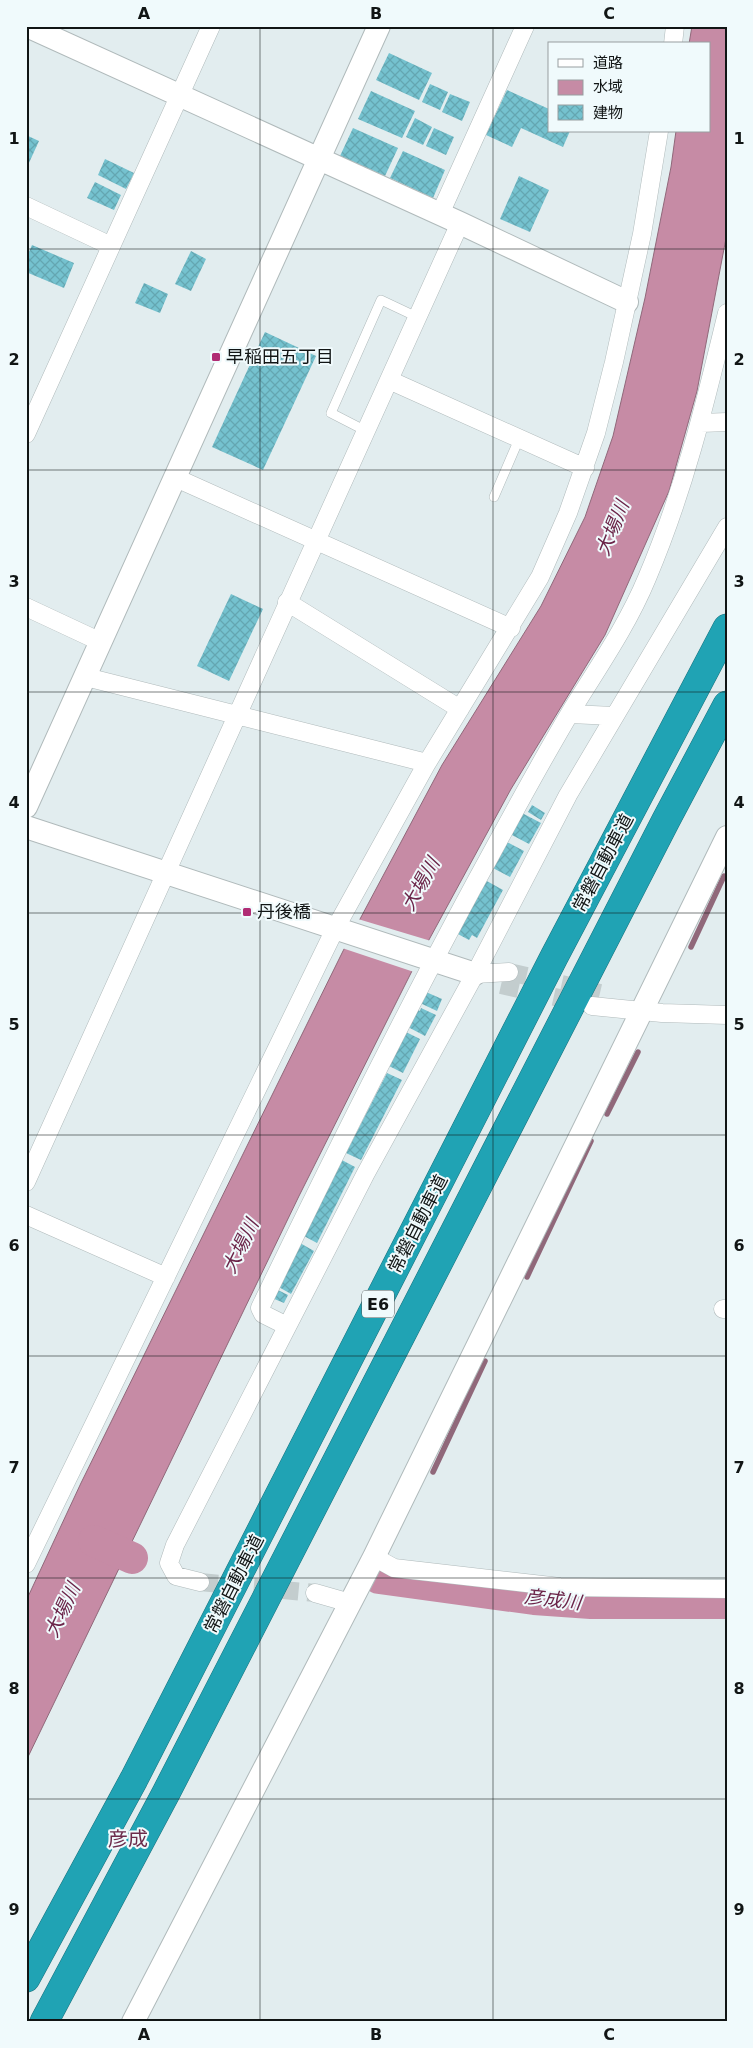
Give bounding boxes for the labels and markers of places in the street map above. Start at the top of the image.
place label: 早稲田五丁目 [226,346,334,367]
marker: 早稲田五丁目 [210,351,222,363]
place label: 丹後橋 [257,901,311,922]
marker: 丹後橋 [241,906,253,918]

